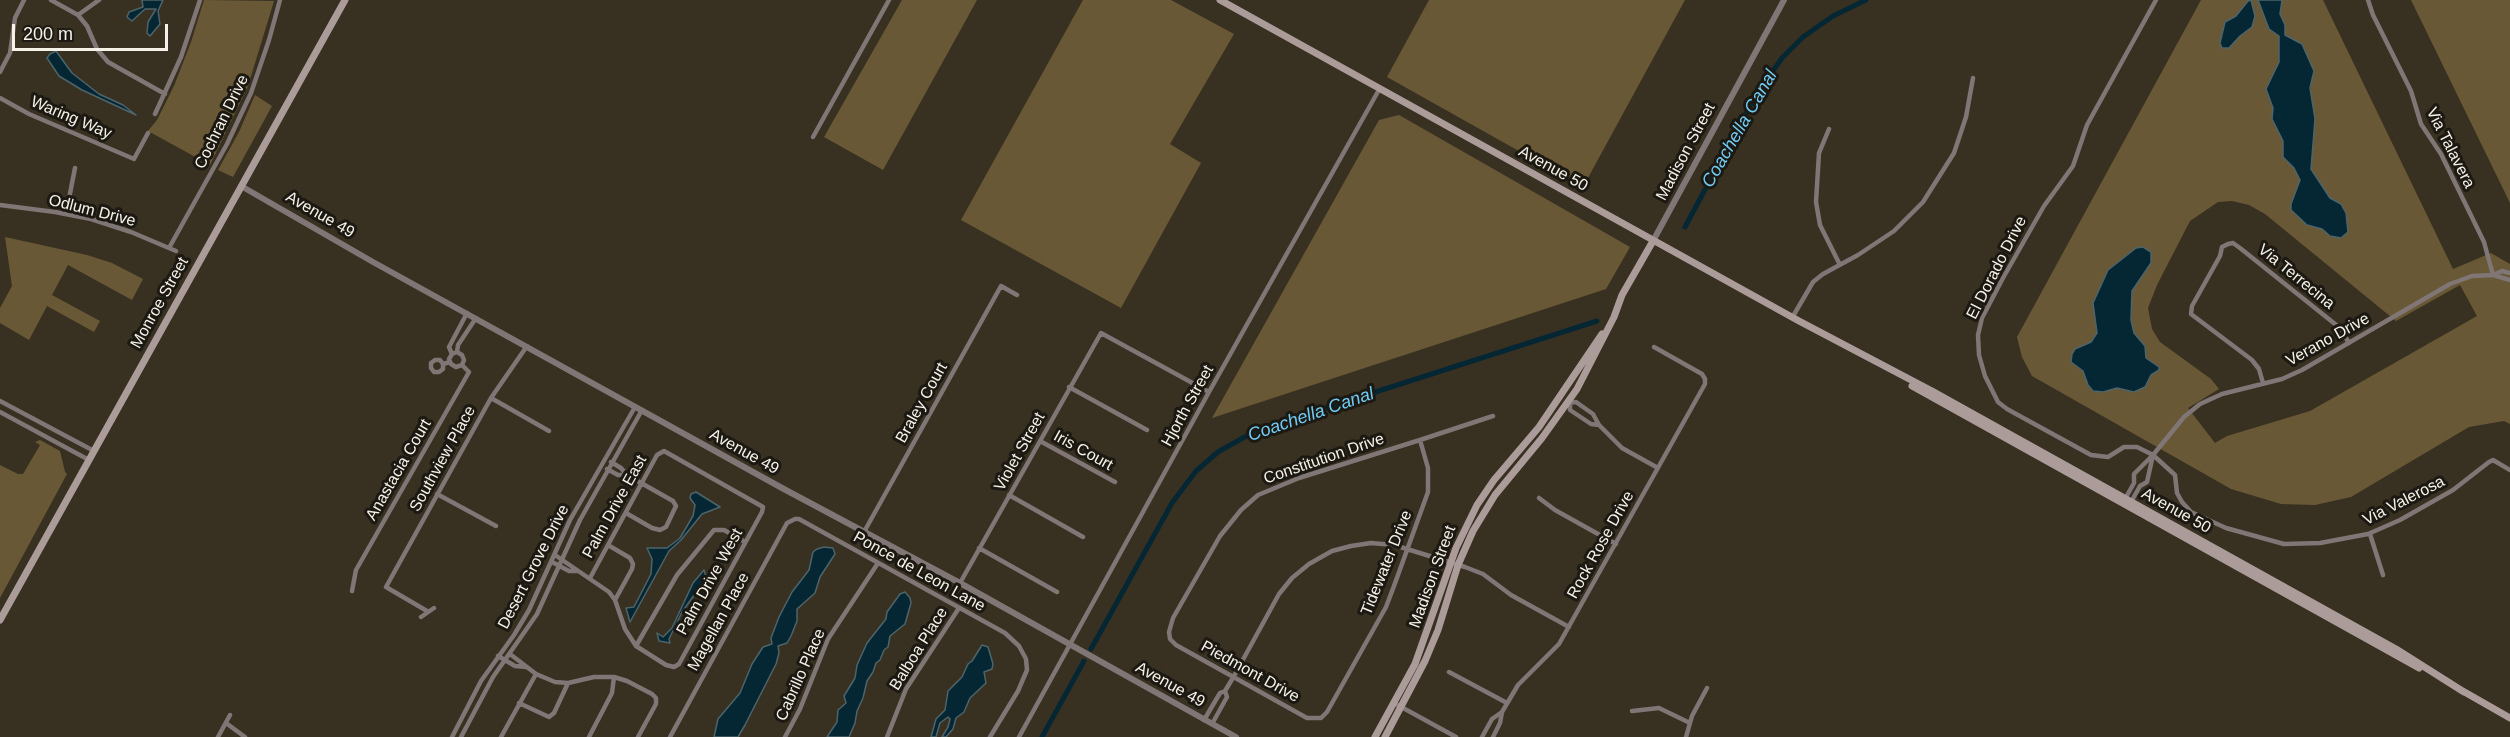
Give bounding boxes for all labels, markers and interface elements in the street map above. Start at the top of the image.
scale bar [15,12,171,50]
text: 200 m [23,24,73,44]
water label: Coachella Canal [1698,66,1782,192]
street label: Cochran Drive [191,72,253,172]
street label: Waring Way [28,92,114,144]
street label: Madison Street [1652,100,1720,204]
street label: Via Talavera [2422,105,2478,191]
street label: Avenue 50 [1515,142,1591,196]
street label: Avenue 49 [282,188,358,242]
street label: Odlum Drive [47,191,137,231]
street label: El Dorado Drive [1963,213,2031,323]
street label: Via Terrecina [2254,240,2338,314]
street label: Monroe Street [127,254,193,352]
street label: Verano Drive [2283,309,2373,371]
street label: Braley Court [892,359,952,447]
street label: Hjorth Street [1158,362,1218,450]
water label: Coachella Canal [1245,383,1377,447]
street label: Southview Place [406,403,480,515]
street label: Violet Street [991,409,1049,495]
street label: Anastacia Court [362,416,436,524]
street label: Avenue 49 [706,425,782,479]
street label: Iris Court [1050,427,1116,475]
street label: Constitution Drive [1261,429,1387,489]
street label: Palm Drive East [579,452,651,562]
street label: Via Valerosa [2360,472,2448,530]
street label: Avenue 50 [2138,484,2214,538]
street label: Rock Rose Drive [1564,488,1638,602]
street label: Desert Grove Drive [494,502,574,632]
street label: Tidewater Drive [1357,508,1417,618]
street label: Madison Street [1406,523,1460,631]
street label: Palm Drive West [673,525,747,639]
street label: Ponce de Leon Lane [850,528,988,616]
street label: Magellan Place [684,570,754,674]
street label: Balboa Place [886,604,952,694]
street label: Cabrillo Place [772,626,830,724]
street label: Piedmont Drive [1198,637,1302,707]
street label: Avenue 49 [1132,658,1208,712]

